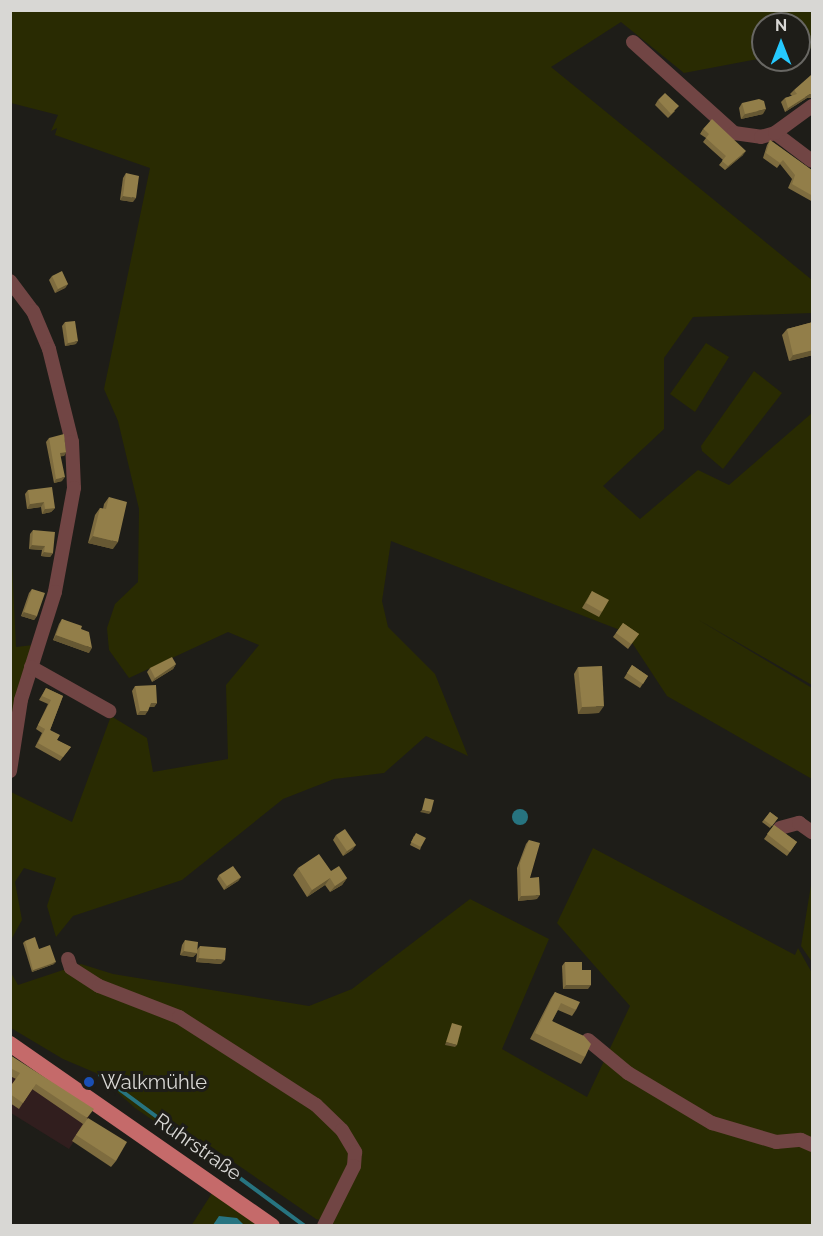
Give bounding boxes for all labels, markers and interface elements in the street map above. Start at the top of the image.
north arrow [751,12,811,72]
text: N [775,16,787,35]
place label: Walkmühle [101,1070,207,1094]
marker: Walkmühle [82,1075,96,1089]
street label: Ruhrstraße [150,1108,246,1186]

